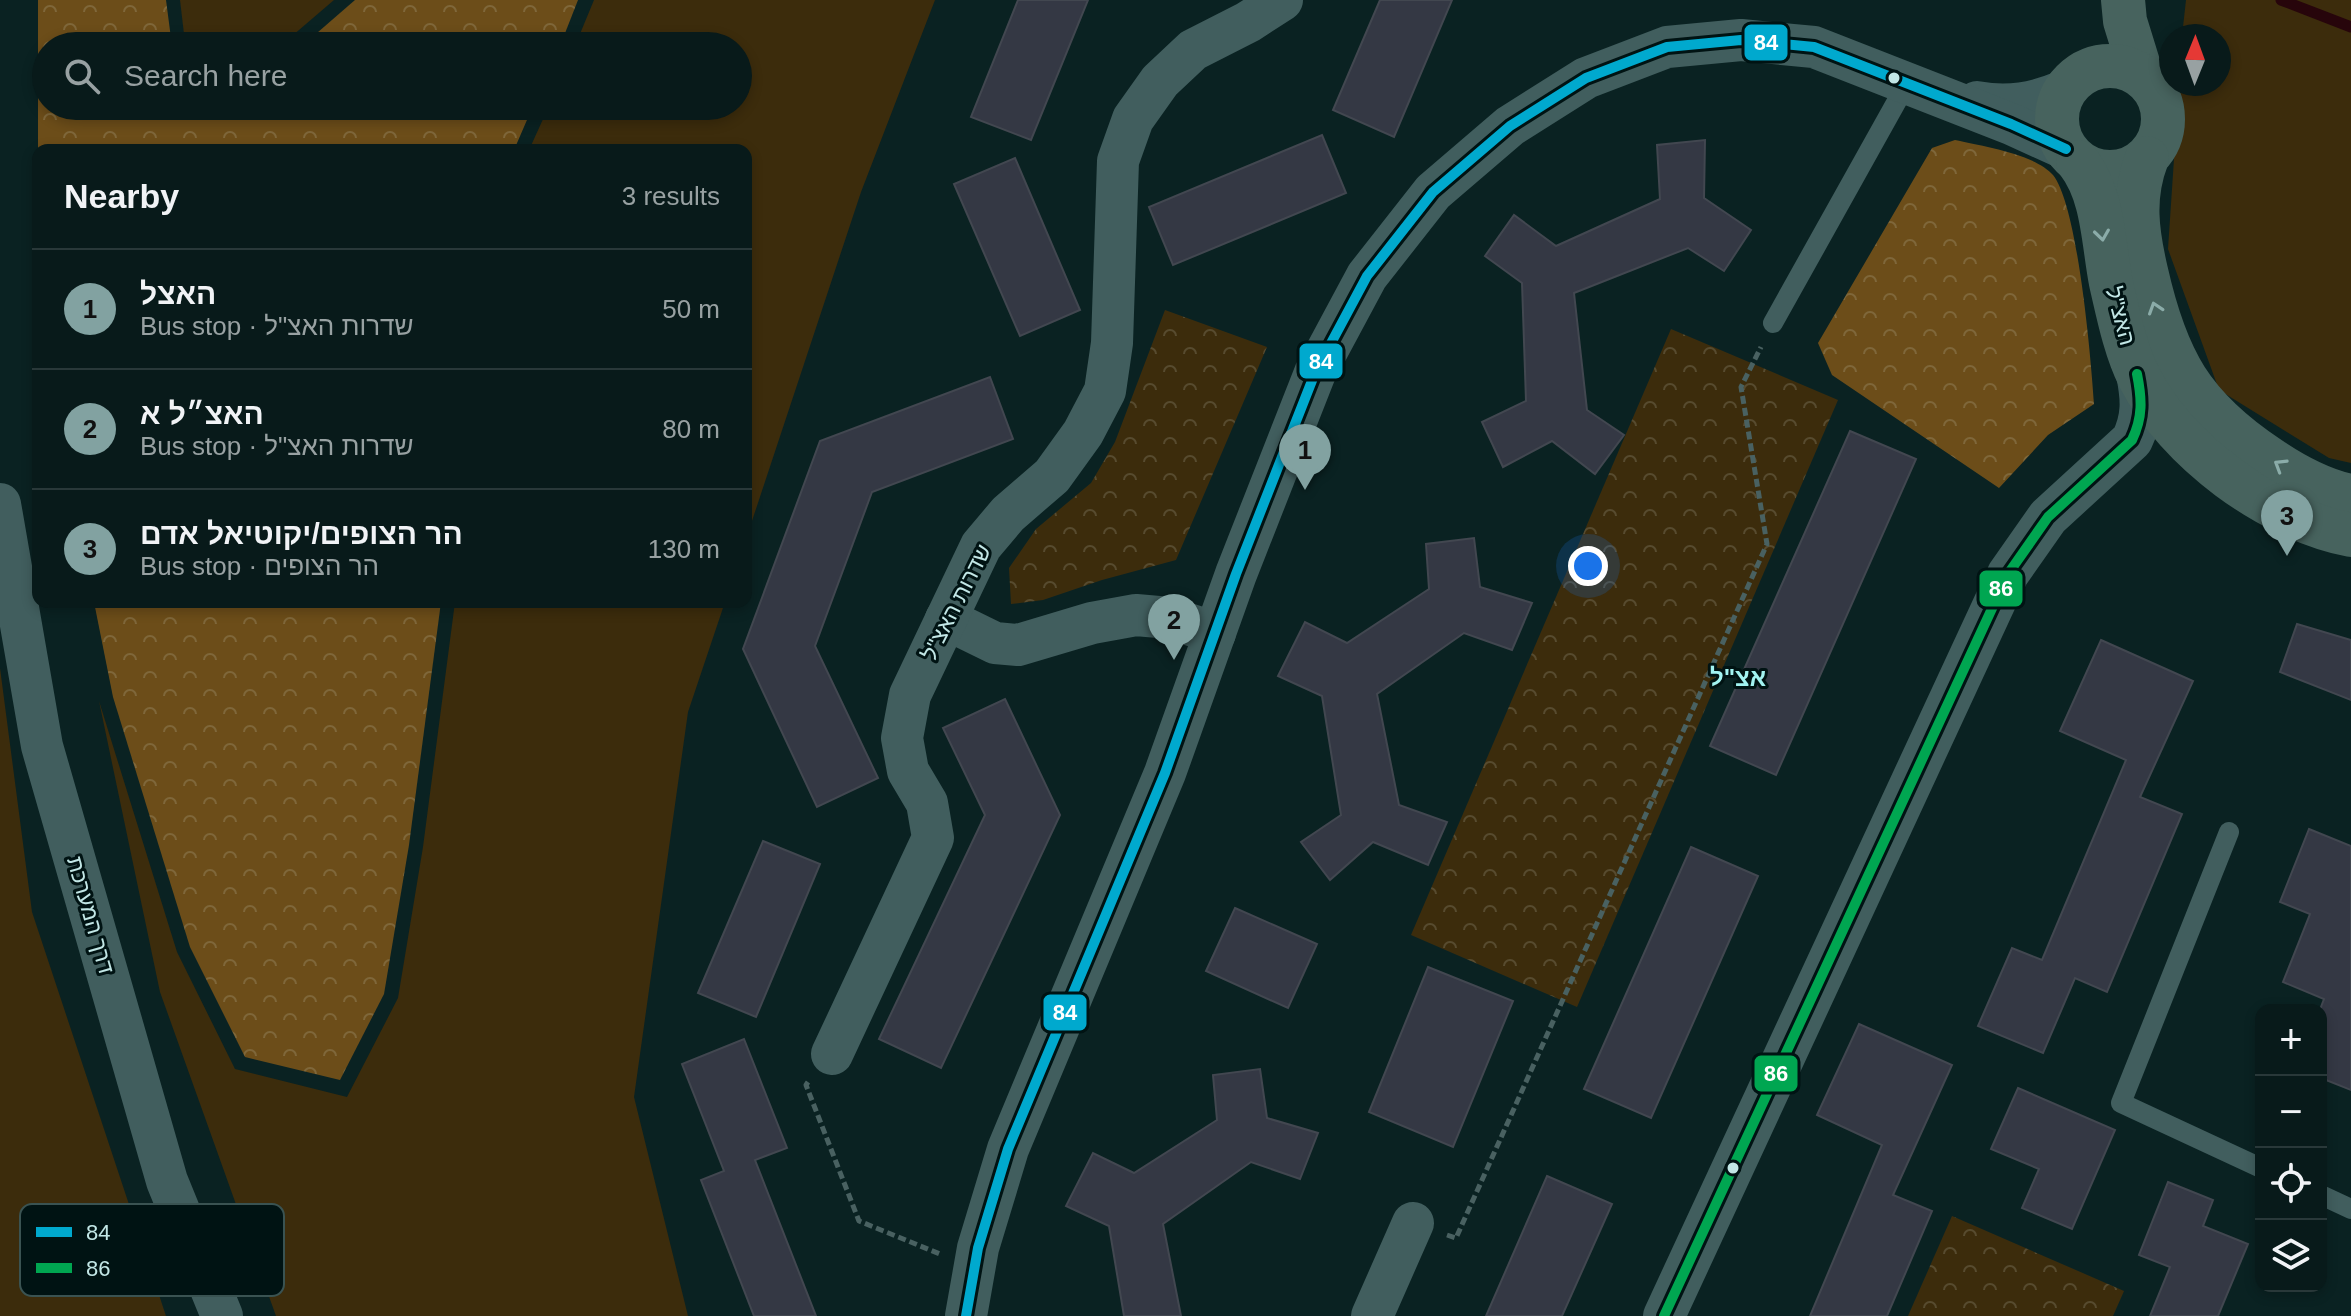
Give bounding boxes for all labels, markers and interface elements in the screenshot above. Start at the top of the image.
line badge: 84 [1743,23,1789,62]
north arrow [2159,24,2231,96]
text: 84 [1754,30,1779,55]
search box [32,32,752,120]
icon: search [60,54,104,98]
text: Search here [124,59,287,92]
unlabelled marker [1886,70,1902,86]
text: Nearby [64,177,179,215]
text: 3 results [622,181,720,211]
one-way arrow [2093,228,2110,242]
text: האצל [140,277,216,310]
street label: האצ"ל [2101,284,2140,348]
text: 1 [83,294,97,324]
text: 50 m [662,294,720,324]
one-way arrow [2149,302,2165,316]
text: Bus stop · שדרות האצ"ל [140,311,413,341]
line badge: 84 [1298,342,1344,380]
text: 84 [1309,349,1334,374]
text: האצ״ל א [140,397,264,430]
text: 2 [83,414,97,444]
text: 80 m [662,414,720,444]
pin: 1 [1279,424,1331,490]
text: Bus stop · שדרות האצ"ל [140,431,413,461]
one-way arrow [2274,460,2289,475]
pin: 3 [2261,490,2313,556]
text: הר הצופים/יקוטיאל אדם [140,517,463,550]
text: 3 [83,534,97,564]
text: 130 m [648,534,720,564]
street label: שדרות האצ"ל [917,540,996,664]
your location [1568,546,1608,586]
text: Bus stop · הר הצופים [140,551,379,581]
line badge: 86 [1978,569,2024,608]
text: 86 [1989,576,2013,601]
pin: 2 [1148,594,1200,660]
district label: אצ"ל [1710,664,1766,691]
street label: דרך המערכת [62,854,119,977]
line badge: 84 [1042,993,1088,1032]
text: 84 [1053,1000,1078,1025]
map controls [2255,1004,2327,1292]
button: + [2255,1004,2327,1076]
line badge: 86 [1753,1054,1799,1093]
text: 86 [1764,1061,1788,1086]
button: − [2255,1076,2327,1148]
button: locate [2255,1148,2327,1220]
unlabelled marker [1725,1160,1741,1176]
legend [20,1204,284,1296]
text: 84 [86,1220,110,1245]
button: layers [2255,1220,2327,1292]
text: 86 [86,1256,110,1281]

